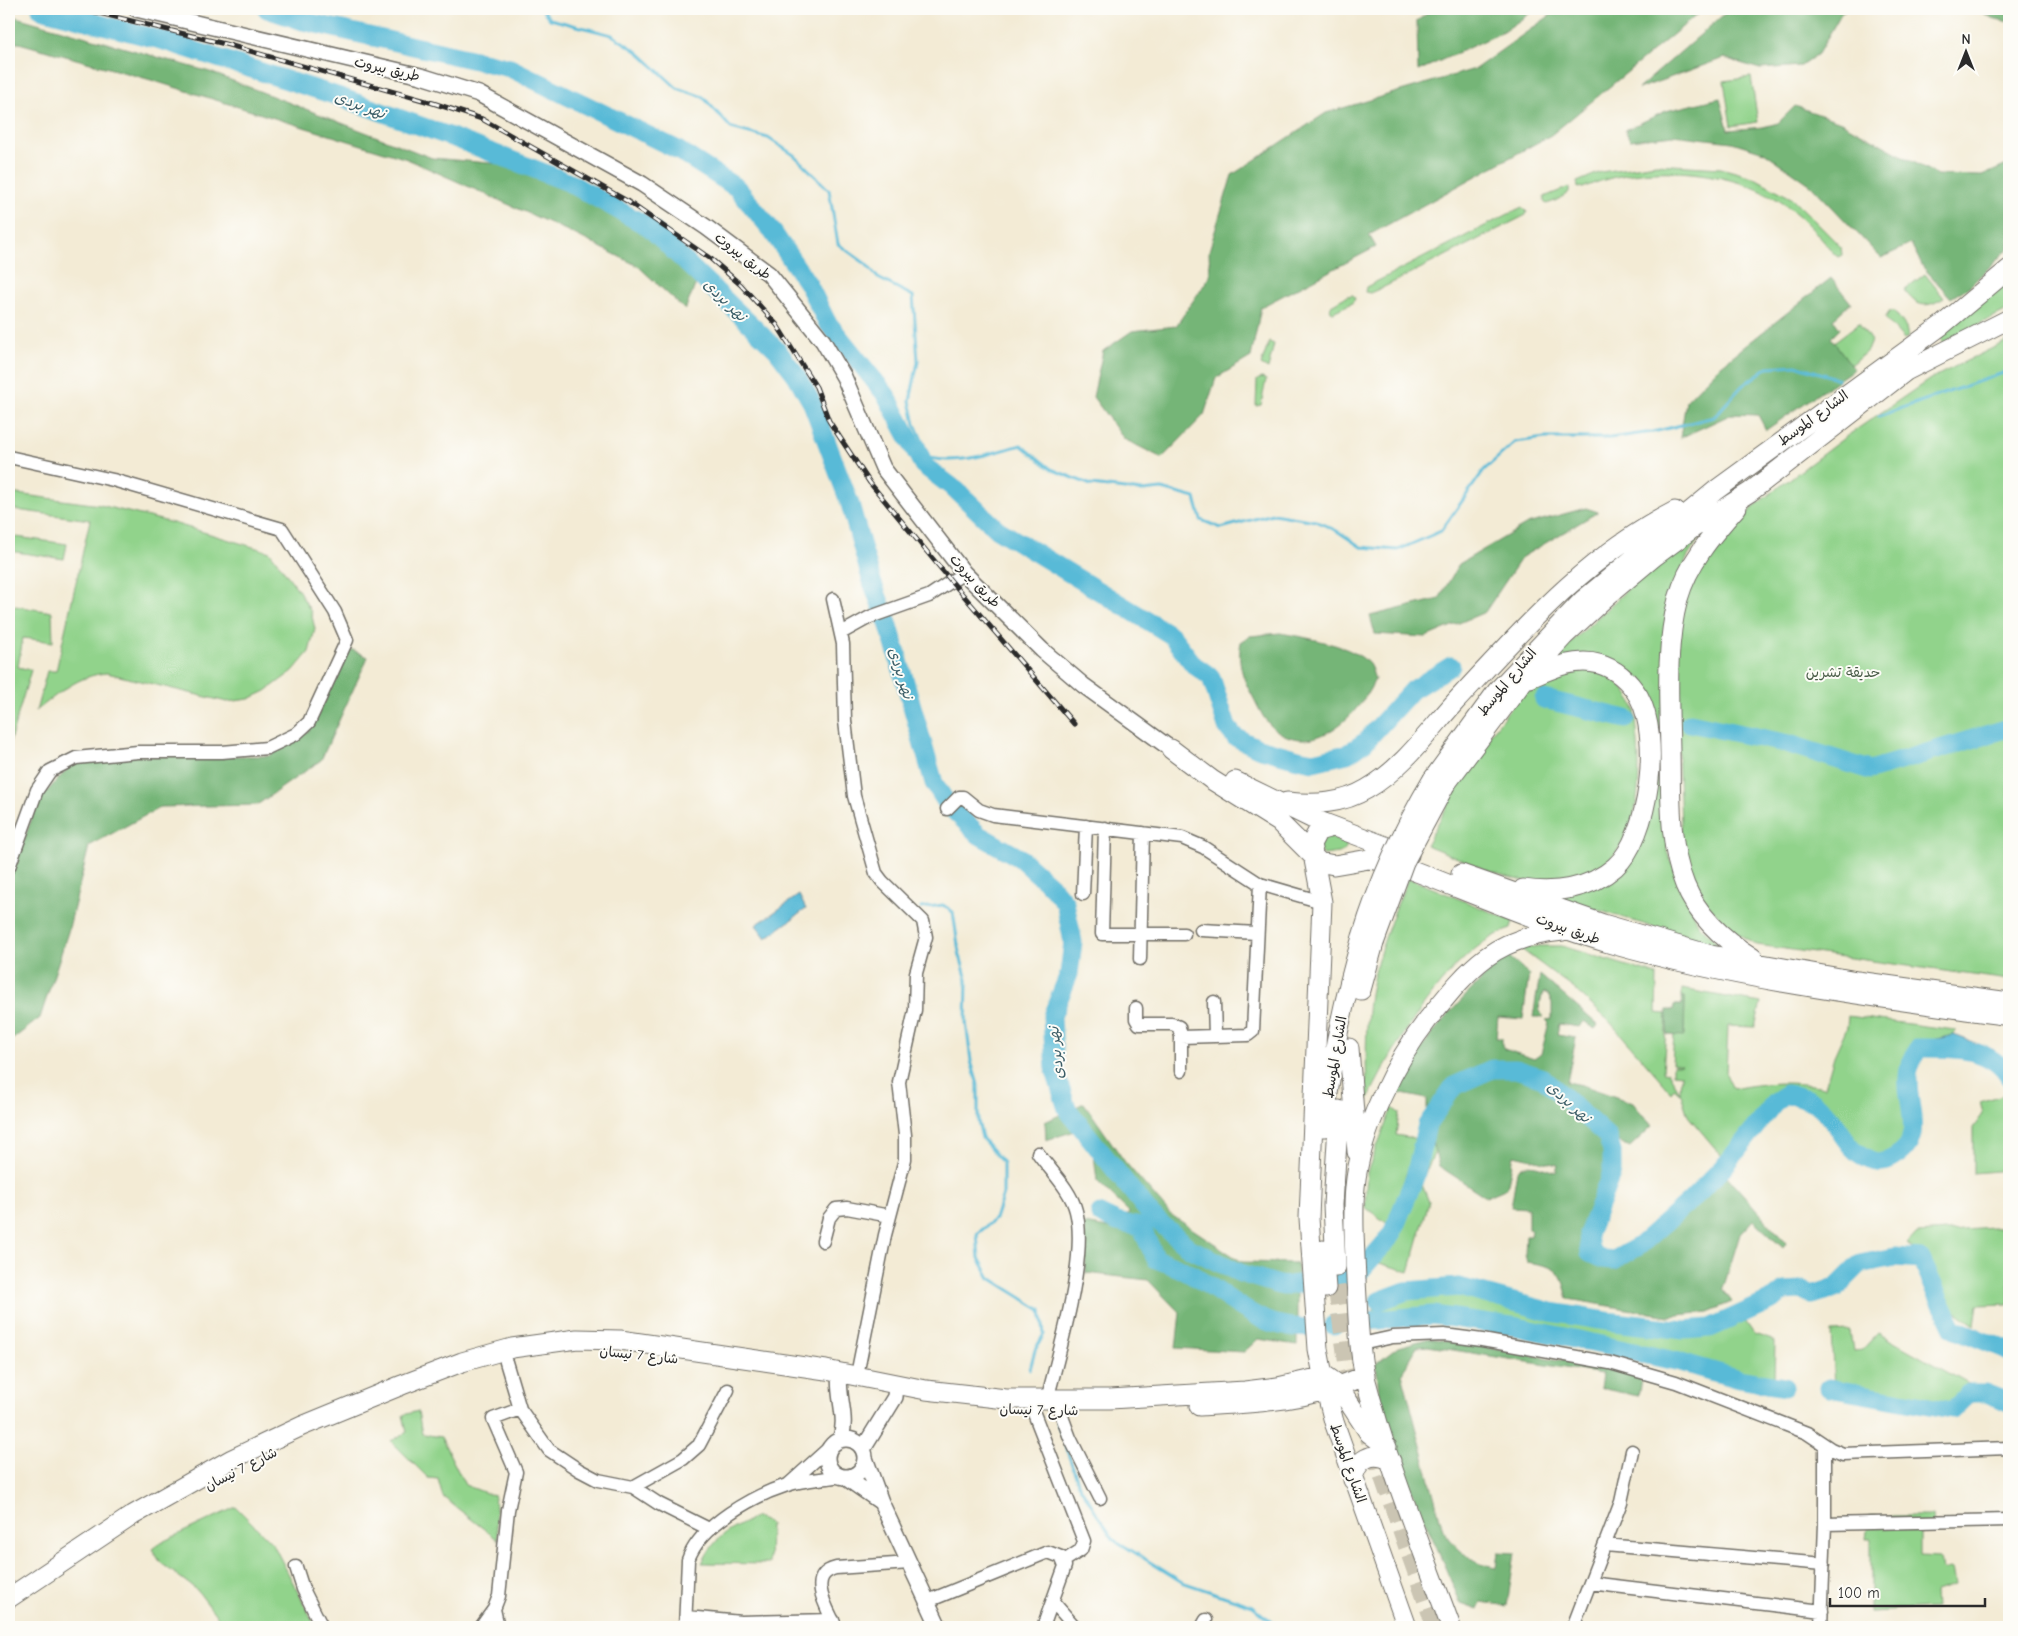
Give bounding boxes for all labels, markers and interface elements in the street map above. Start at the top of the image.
north arrow [1940,28,1990,78]
text: N [1961,31,1971,48]
street label: طريق بيروت [352,53,422,85]
water label: نهر بردى [332,88,389,123]
street label: طريق بيروت [711,229,775,283]
water label: نهر بردى [700,275,751,326]
street label: الشارع الموسط [1774,387,1853,451]
street label: طريق بيروت [946,551,1004,611]
water label: نهر بردى [885,645,918,702]
street label: الشارع الموسط [1474,645,1542,721]
park label: حديقة تشرين [1806,664,1880,681]
street label: طريق بيروت [1534,910,1602,948]
street label: الشارع الموسط [1319,1015,1353,1100]
water label: نهر بردى [1044,1024,1068,1080]
water label: نهر بردى [1543,1078,1596,1127]
street label: شارع 7 نيسان [599,1342,679,1369]
street label: شارع 7 نيسان [999,1401,1079,1420]
street label: الشارع الموسط [1325,1421,1370,1506]
street label: شارع 7 نيسان [202,1444,280,1495]
scale bar [1830,1576,1986,1608]
text: 100 m [1838,1584,1880,1602]

